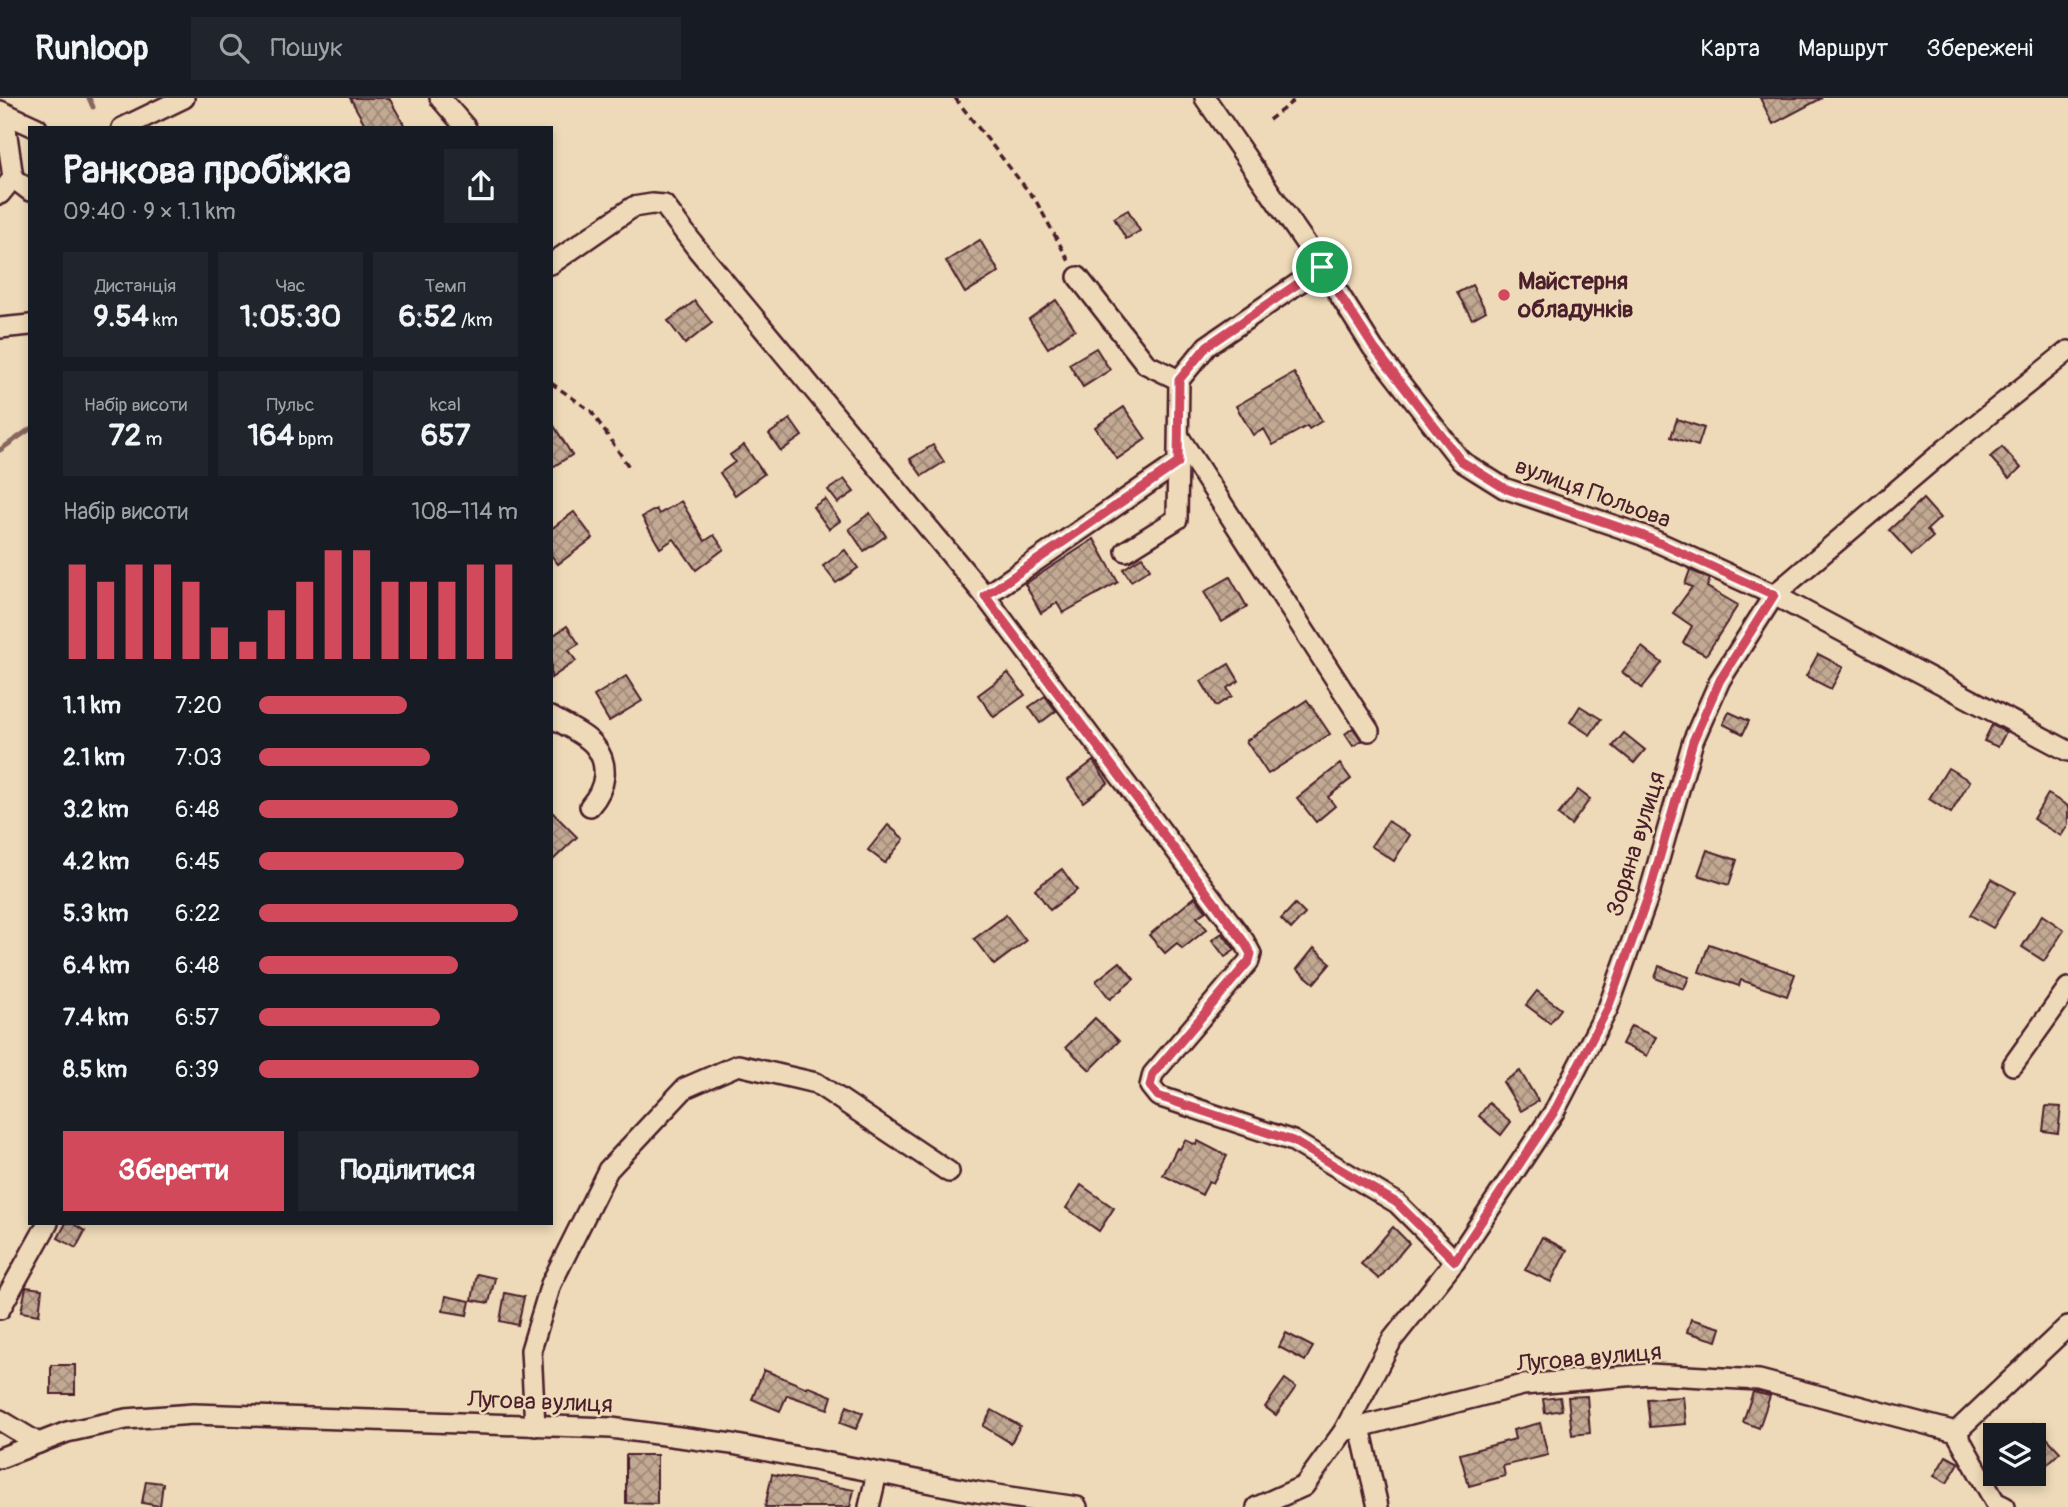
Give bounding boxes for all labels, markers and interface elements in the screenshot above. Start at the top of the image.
search box [191,17,681,80]
text: Runloop [35,28,149,69]
icon: search [215,29,253,67]
text: Пошук [271,32,343,64]
text: Карта [1701,34,1760,63]
text: Маршрут [1798,34,1888,63]
text: Збережені [1926,34,2033,63]
text: Ранкова пробіжка [63,147,351,195]
button: share [444,149,518,223]
text: 09:40 · 9 × 1.1 km [63,197,236,226]
pin [1292,237,1352,297]
icon: arrive [1303,248,1341,286]
place label: Майстерня обладунків [1517,267,1634,324]
text: Дистанція [95,274,176,298]
text: Час [276,274,305,298]
text: Темп [424,274,467,298]
marker: Майстерня обладунків [1496,287,1512,303]
text: 9.54 [93,298,149,335]
text: 1:05:30 [240,298,341,335]
text: 6:52 [398,298,457,335]
text: km [149,308,178,332]
text: /km [457,308,493,332]
text: Набір висоти [84,393,187,417]
text: Пульс [267,393,314,417]
text: kcal [430,393,461,417]
text: 72 [109,417,141,454]
text: 164 [248,417,294,454]
text: 657 [421,417,470,454]
text: m [141,427,162,451]
text: bpm [294,427,333,451]
street label: вулиця Польова [1511,451,1675,535]
text: Набір висоти [63,497,188,526]
text: 108–114 m [411,497,518,526]
text: 1.1 km [63,691,121,720]
text: 7:20 [175,691,222,720]
text: 2.1 km [63,743,125,772]
text: 7:03 [175,743,222,772]
street label: Зоряна вулиця [1600,768,1672,920]
text: 3.2 km [63,795,129,824]
text: 6:48 [175,795,219,824]
text: 4.2 km [63,847,129,876]
text: 6:45 [175,847,220,876]
text: 5.3 km [63,899,128,928]
text: 6:22 [175,899,220,928]
text: 6.4 km [63,951,130,980]
text: 6:48 [175,951,219,980]
text: 7.4 km [63,1003,129,1032]
text: 6:57 [175,1003,219,1032]
text: 8.5 km [63,1055,127,1084]
text: 6:39 [175,1055,219,1084]
button: Зберегти [63,1131,284,1211]
button: Поділитися [298,1131,518,1211]
street label: Лугова вулиця [1514,1337,1663,1379]
street label: Лугова вулиця [466,1385,613,1419]
map controls [1983,1423,2046,1486]
button: layers [1983,1423,2046,1486]

